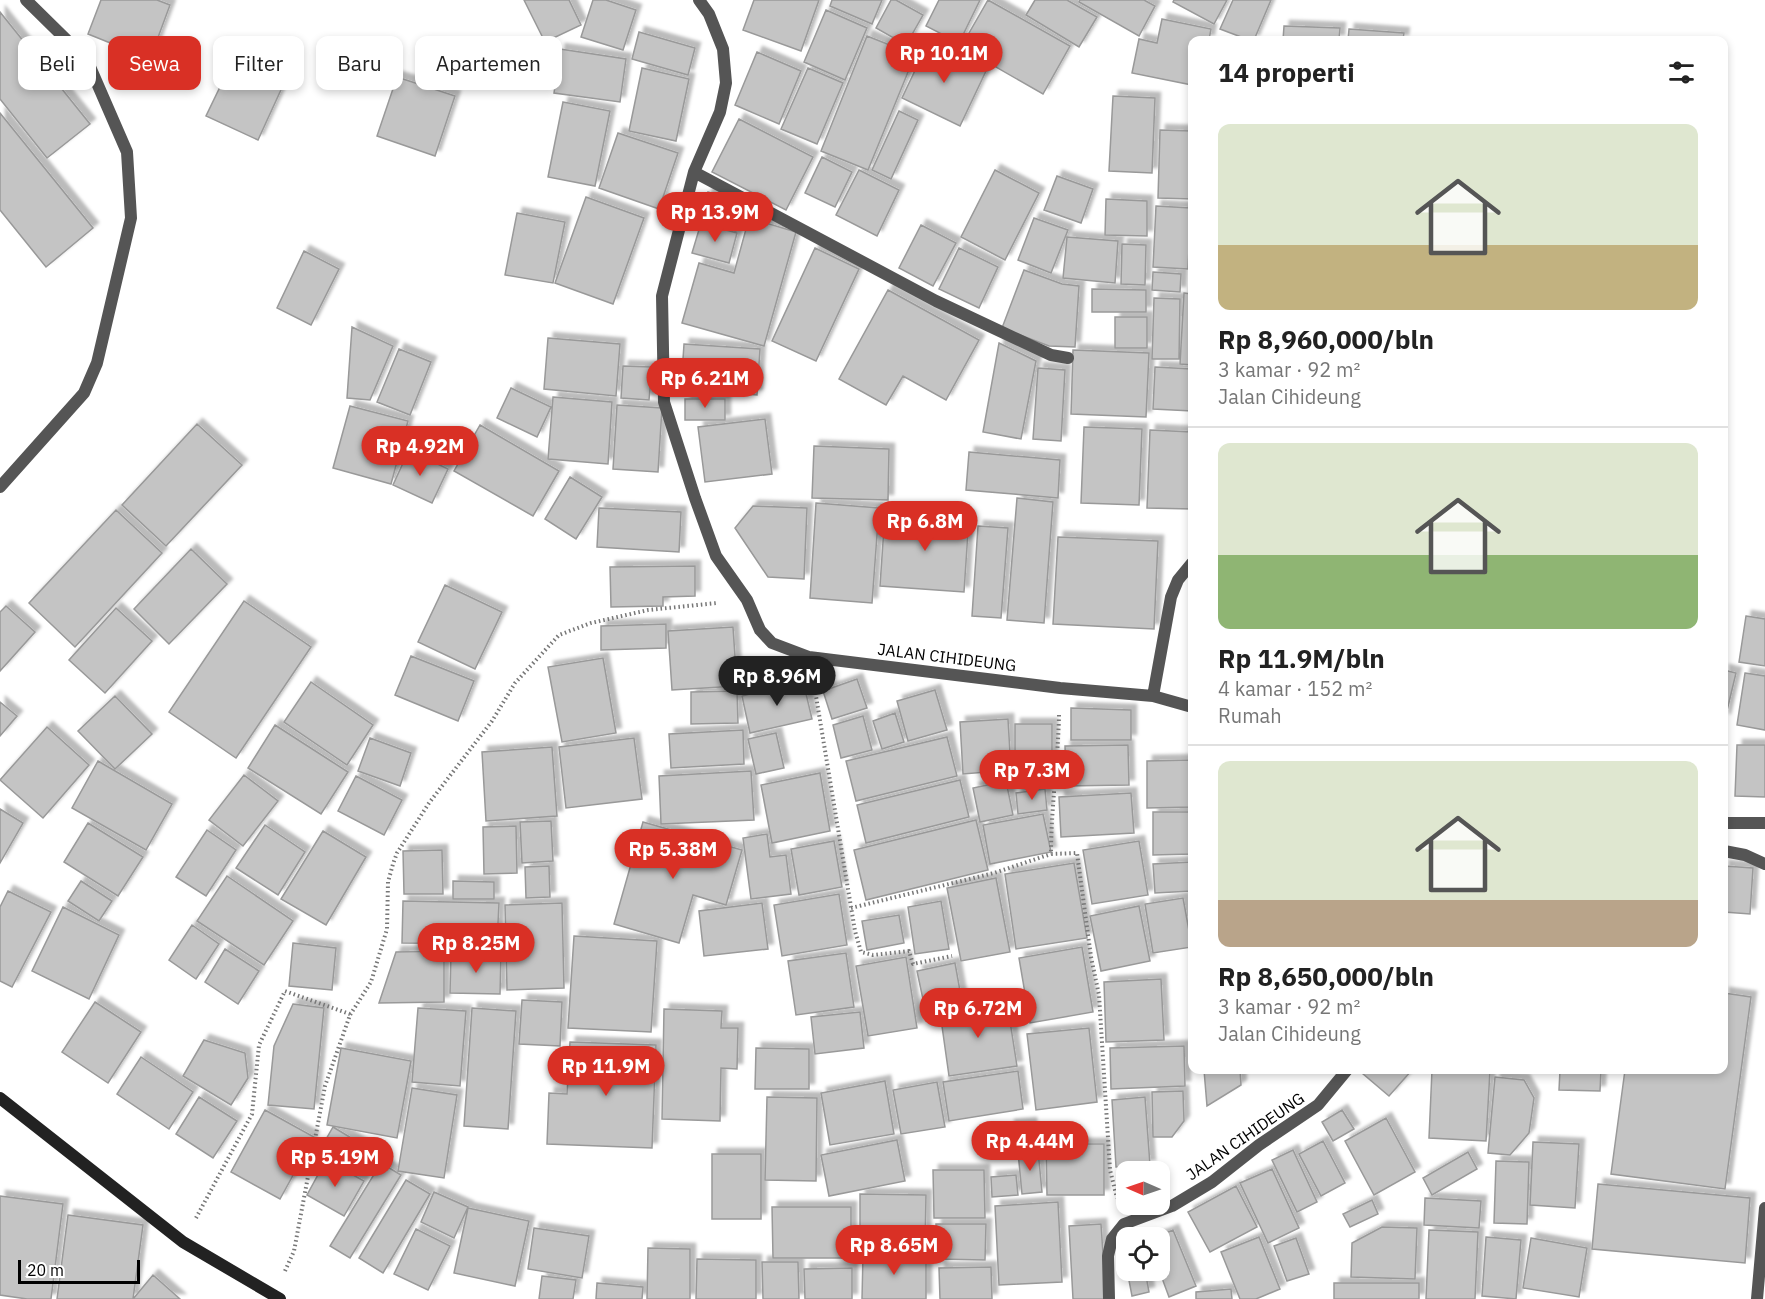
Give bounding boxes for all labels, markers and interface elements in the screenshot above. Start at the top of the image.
pin: Rp 10.1M [882,33,1006,84]
chip: Beli [18,36,96,90]
chip: Sewa [108,36,201,90]
chip: Filter [213,36,304,90]
chip: Baru [316,36,403,90]
chip: Apartemen [415,36,562,90]
text: Rp 10.1M [900,39,988,66]
text: 14 properti [1218,55,1355,89]
icon: filters [1665,56,1698,89]
icon: home [1404,163,1512,271]
pin: Rp 13.9M [653,192,777,243]
text: Rp 13.9M [671,198,759,225]
text: Rp 8,960,000/bln [1218,322,1434,356]
text: 3 kamar · 92 m² [1218,356,1360,383]
pin: Rp 6.21M [643,358,767,409]
text: Rp 6.21M [661,364,749,391]
text: Jalan Cihideung [1218,383,1361,410]
pin: Rp 4.92M [358,426,482,477]
text: Rp 4.92M [376,432,464,459]
icon: home [1404,482,1512,590]
pin: Rp 6.8M [870,501,980,552]
text: Rp 6.8M [887,507,963,534]
street label: JALAN CIHIDEUNG [877,639,1017,675]
text: Rp 11.9M/bln [1218,641,1385,675]
pin: Rp 8.96M [715,656,839,707]
text: Rp 8.96M [733,662,821,689]
text: 4 kamar · 152 m² [1218,675,1372,702]
text: Rumah [1218,702,1282,729]
pin: Rp 7.3M [977,750,1087,801]
text: Rp 7.3M [994,756,1070,783]
icon: home [1404,800,1512,908]
pin: Rp 5.38M [611,829,735,880]
text: Rp 5.38M [629,835,717,862]
pin: Rp 8.25M [414,923,538,974]
text: Rp 8.25M [432,929,520,956]
text: Rp 8,650,000/bln [1218,959,1434,993]
pin: Rp 6.72M [916,988,1040,1039]
text: 3 kamar · 92 m² [1218,993,1360,1020]
text: Rp 6.72M [934,994,1022,1021]
text: Jalan Cihideung [1218,1020,1361,1047]
pin: Rp 11.9M [544,1046,668,1097]
text: Rp 11.9M [562,1052,650,1079]
street label: JALAN CIHIDEUNG [1182,1088,1308,1184]
pin: Rp 4.44M [968,1121,1092,1172]
text: Rp 4.44M [986,1127,1074,1154]
pin: Rp 5.19M [273,1137,397,1188]
text: Rp 5.19M [291,1143,379,1170]
north arrow [1116,1161,1170,1215]
map controls [1116,1161,1170,1281]
pin: Rp 8.65M [832,1225,956,1276]
button: locate [1116,1227,1170,1281]
text: Rp 8.65M [850,1231,938,1258]
scale bar [18,1257,140,1284]
text: 20 m [27,1260,64,1280]

